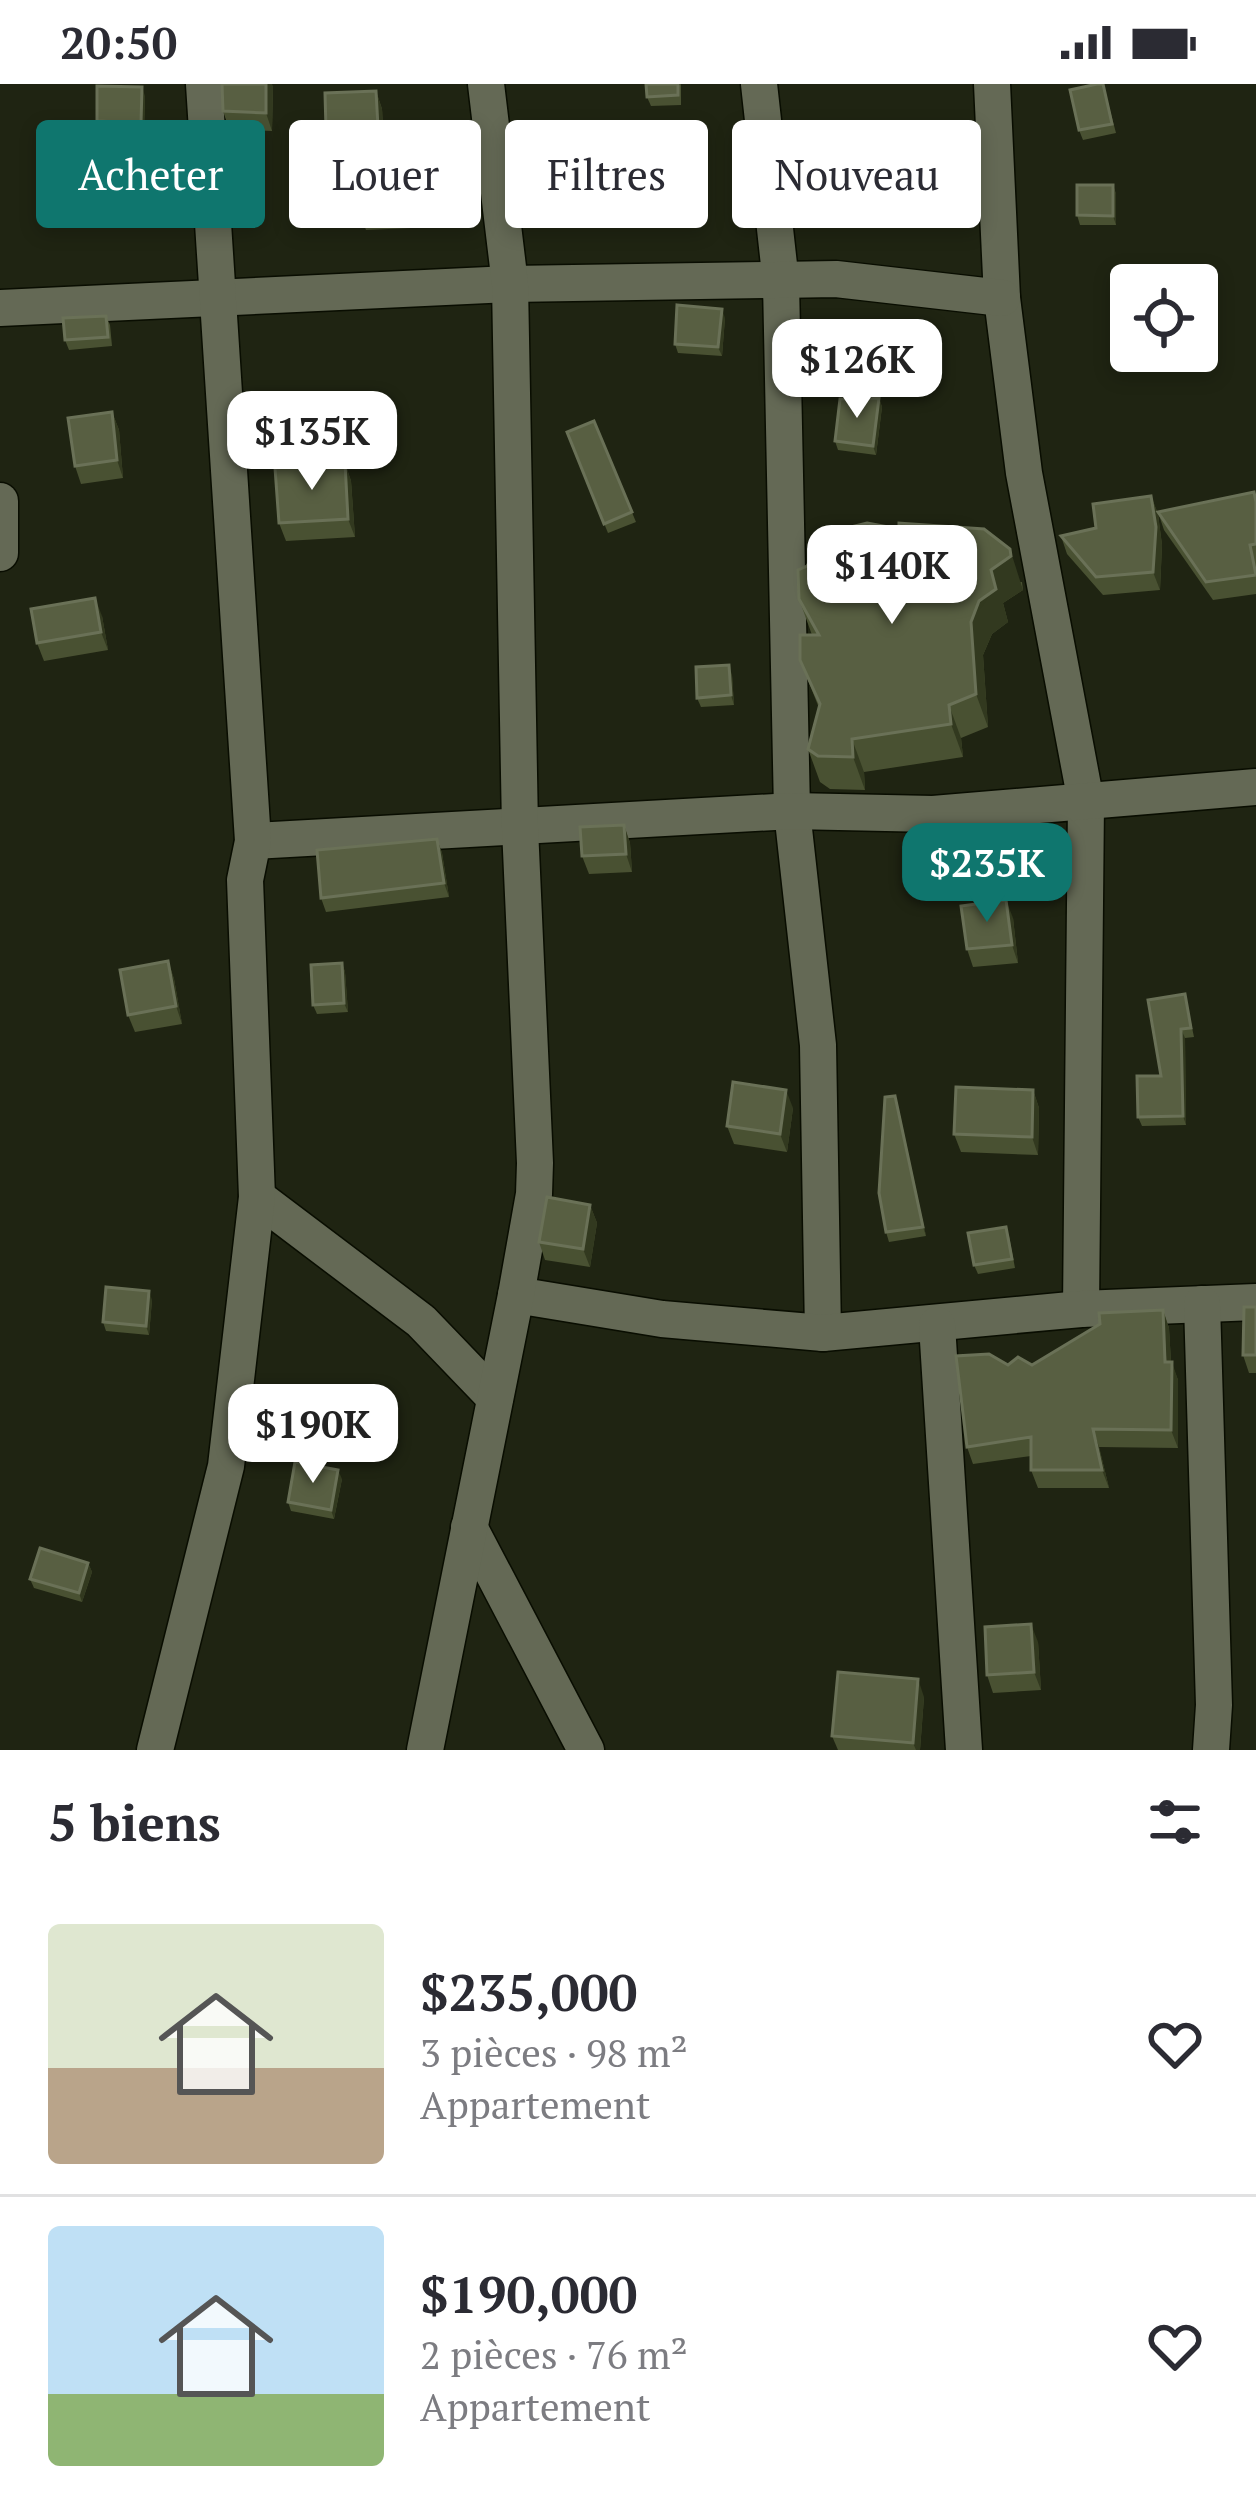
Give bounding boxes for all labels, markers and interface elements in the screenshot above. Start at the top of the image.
text: 20:50 [60,12,177,72]
chip: Acheter [36,120,265,228]
chip: Louer [289,120,481,228]
chip: Filtres [505,120,708,228]
chip: Nouveau [732,120,981,228]
map controls [1110,264,1218,372]
button: locate [1110,264,1218,372]
pin: $126K [773,319,941,421]
text: $126K [799,332,915,384]
pin: $135K [228,391,396,493]
text: $135K [254,404,370,456]
pin: $140K [808,525,976,627]
text: $140K [834,538,950,590]
pin: $235K [903,823,1071,925]
text: $235K [929,836,1045,888]
pin: $190K [229,1384,397,1486]
text: $190K [255,1397,371,1449]
text: 5 biens [48,1788,221,1856]
icon: filters [1142,1789,1208,1855]
text: $235,000 [420,1958,637,2026]
icon: home [144,1972,288,2116]
icon: heart [1142,2011,1208,2077]
text: 3 pièces · 98 m² [420,2026,688,2078]
text: Appartement [420,2078,650,2130]
text: $190,000 [420,2260,637,2328]
icon: home [144,2274,288,2418]
icon: heart [1142,2313,1208,2379]
text: 2 pièces · 76 m² [420,2328,688,2380]
text: Appartement [420,2380,650,2432]

